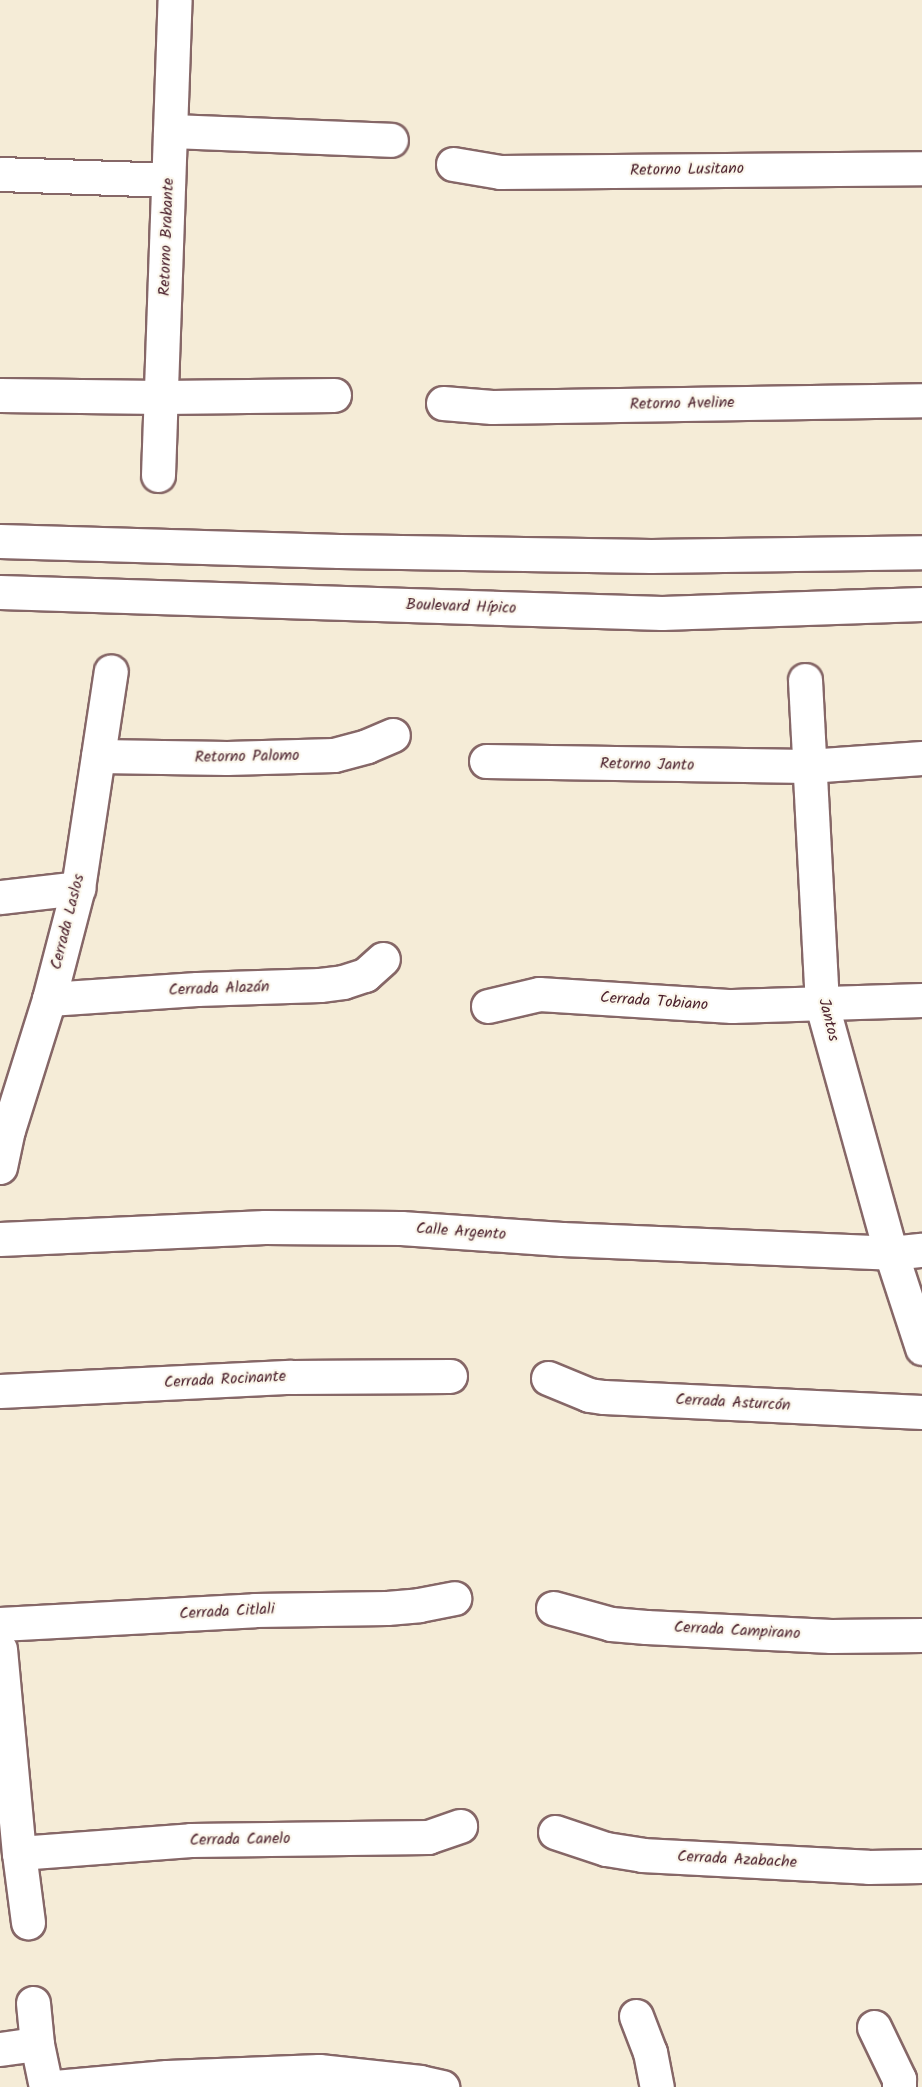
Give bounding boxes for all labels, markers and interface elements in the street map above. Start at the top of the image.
street label: Retorno Lusitano [630,159,744,181]
street label: Retorno Brabante [155,178,179,296]
street label: Retorno Aveline [630,393,734,415]
street label: Boulevard Hípico [405,595,517,619]
street label: Retorno Palomo [194,746,300,768]
street label: Retorno Janto [600,755,694,775]
street label: Cerrada Laslos [47,872,89,972]
street label: Cerrada Alazán [168,978,270,1000]
street label: Cerrada Tobiano [599,989,709,1015]
street label: Jantos [813,996,843,1044]
street label: Calle Argento [415,1219,507,1245]
street label: Cerrada Rocinante [163,1367,287,1393]
street label: Cerrada Asturcón [675,1390,791,1416]
street label: Cerrada Citlali [179,1600,275,1624]
street label: Cerrada Campirano [673,1618,801,1644]
street label: Cerrada Canelo [189,1830,291,1850]
street label: Cerrada Azabache [677,1847,797,1873]

